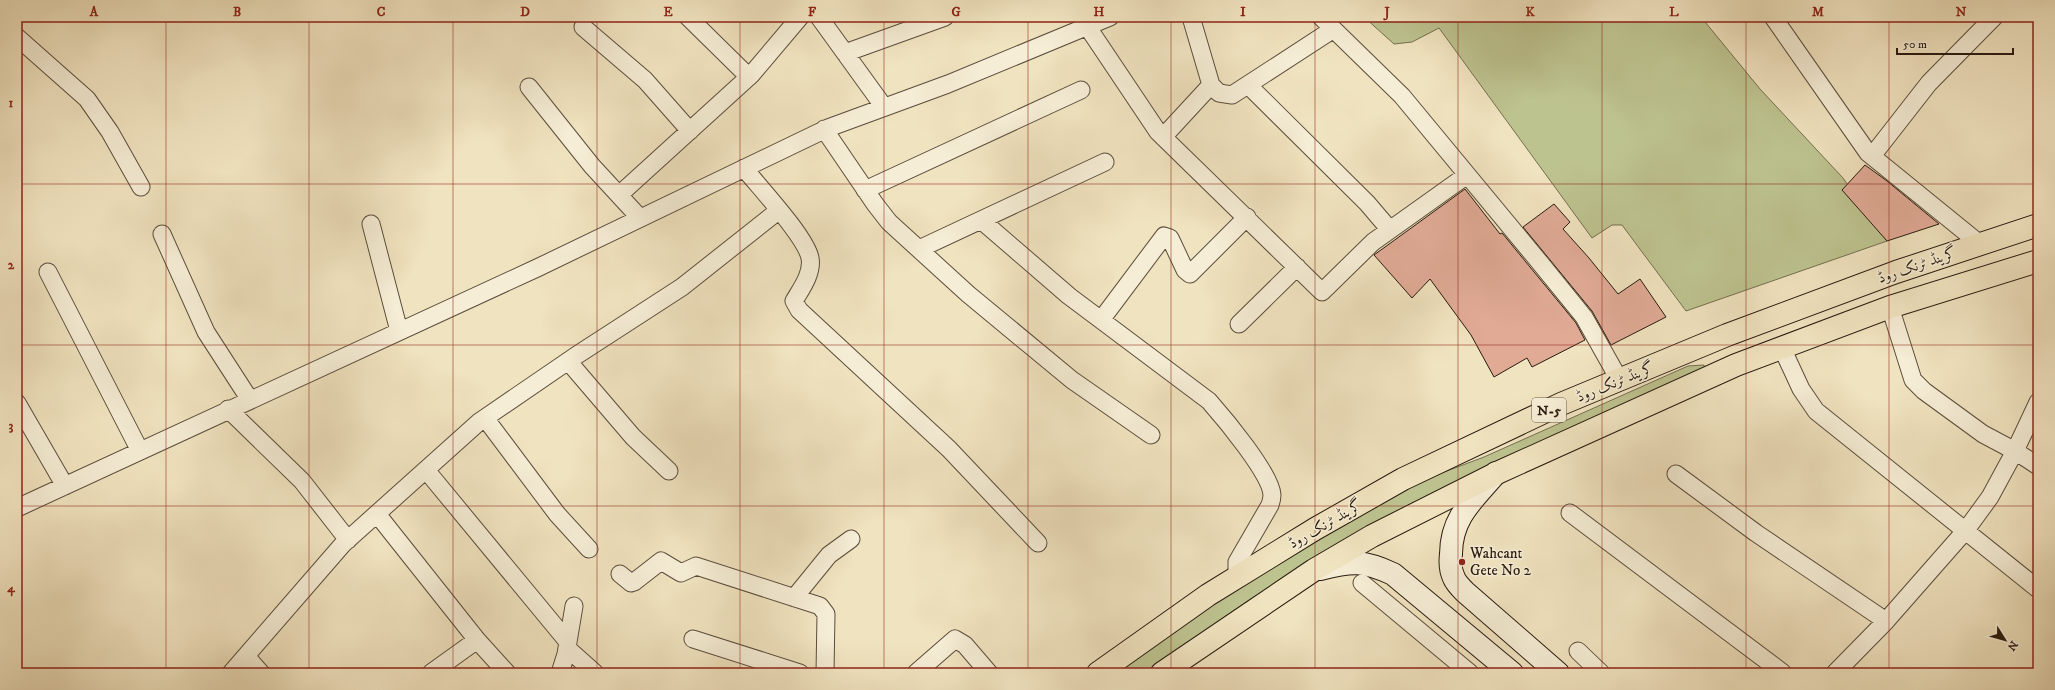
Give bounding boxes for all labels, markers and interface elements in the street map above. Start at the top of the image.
text: A [89,4,99,20]
text: B [233,4,241,20]
text: C [377,4,386,20]
text: D [520,4,530,20]
text: E [663,4,673,20]
text: F [808,4,817,20]
text: G [951,4,961,20]
text: H [1094,4,1105,20]
text: I [1240,4,1246,20]
text: J [1382,4,1390,21]
text: K [1525,4,1535,20]
text: L [1669,4,1679,20]
text: M [1812,4,1824,20]
text: N [1956,4,1967,20]
scale bar [1897,30,2013,56]
text: 50 m [1903,37,1927,52]
text: 1 [9,95,14,111]
street label: گرینڈ ٹرنک روڈ [1875,242,1959,288]
text: 2 [8,257,15,273]
street label: گرینڈ ٹرنک روڈ [1573,357,1657,407]
road number: N-5 [1532,398,1566,422]
text: 3 [9,418,14,434]
street label: گرینڈ ٹرنک روڈ [1284,495,1366,553]
place label: Wahcant Gete No 2 [1469,544,1531,580]
marker: Wahcant Gete No 2 [1457,557,1467,567]
text: 4 [6,580,15,597]
north arrow [1985,620,2025,660]
text: N [2004,638,2020,653]

